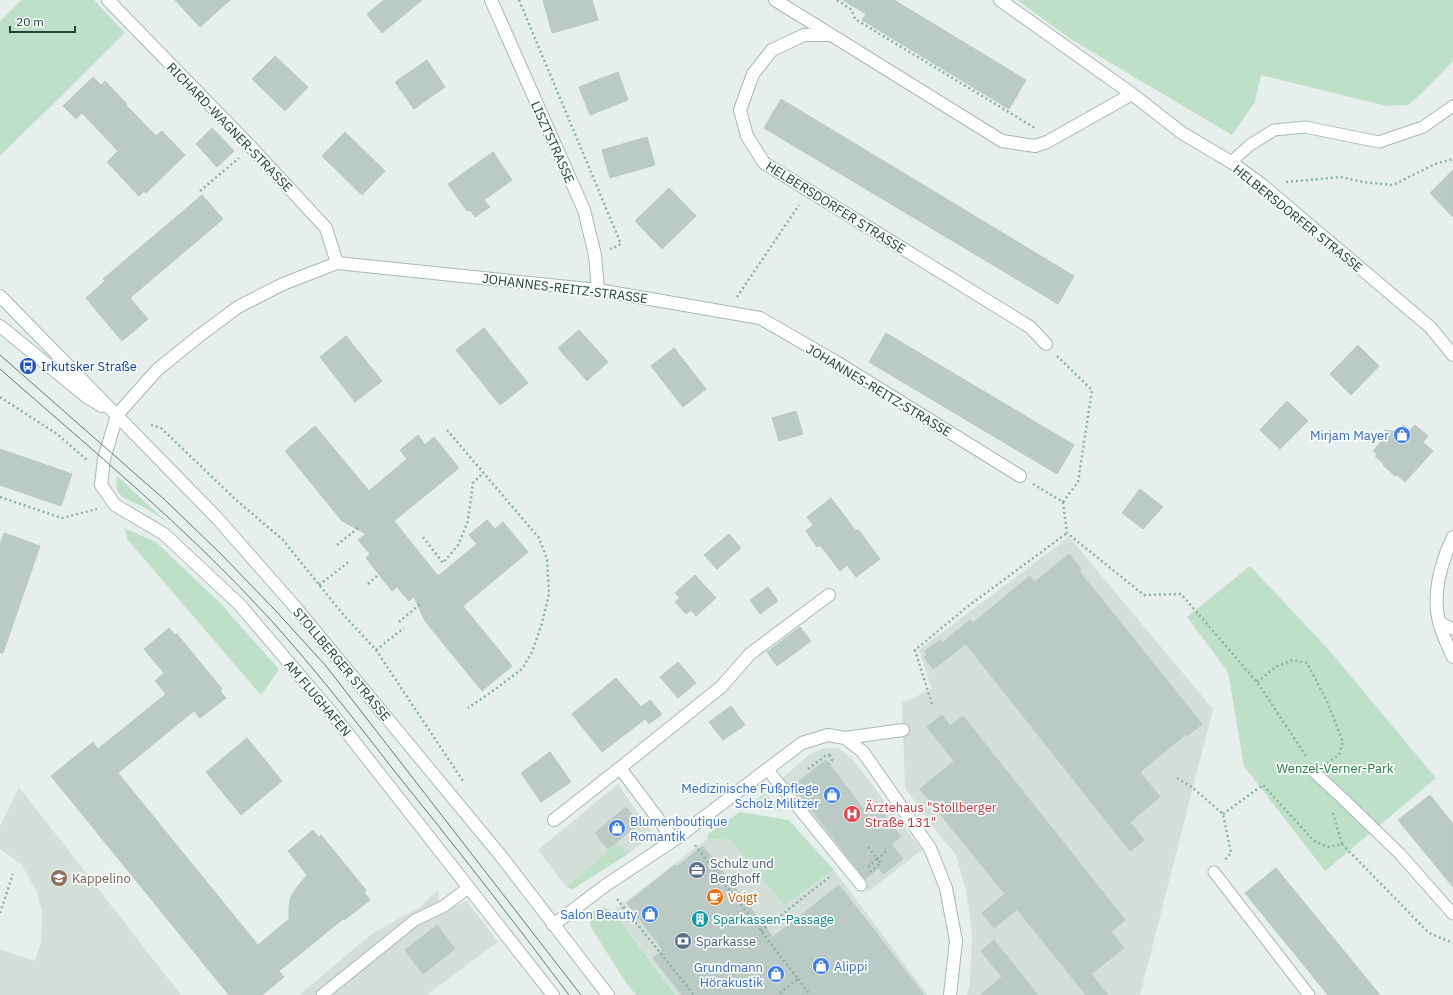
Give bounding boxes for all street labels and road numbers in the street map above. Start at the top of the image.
street label: RICHARD-WAGNER-STRASSE [163,59,296,196]
street label: LISZTSTRASSE [527,98,578,186]
street label: HELBERSDORFER STRASSE [763,157,909,257]
street label: HELBERSDORFER STRASSE [1229,161,1366,276]
street label: JOHANNES-REITZ-STRASSE [481,270,649,307]
street label: JOHANNES-REITZ-STRASSE [803,340,955,441]
street label: STOLLBERGER STRASSE [289,604,394,725]
street label: AM FLUGHAFEN [281,657,355,740]

